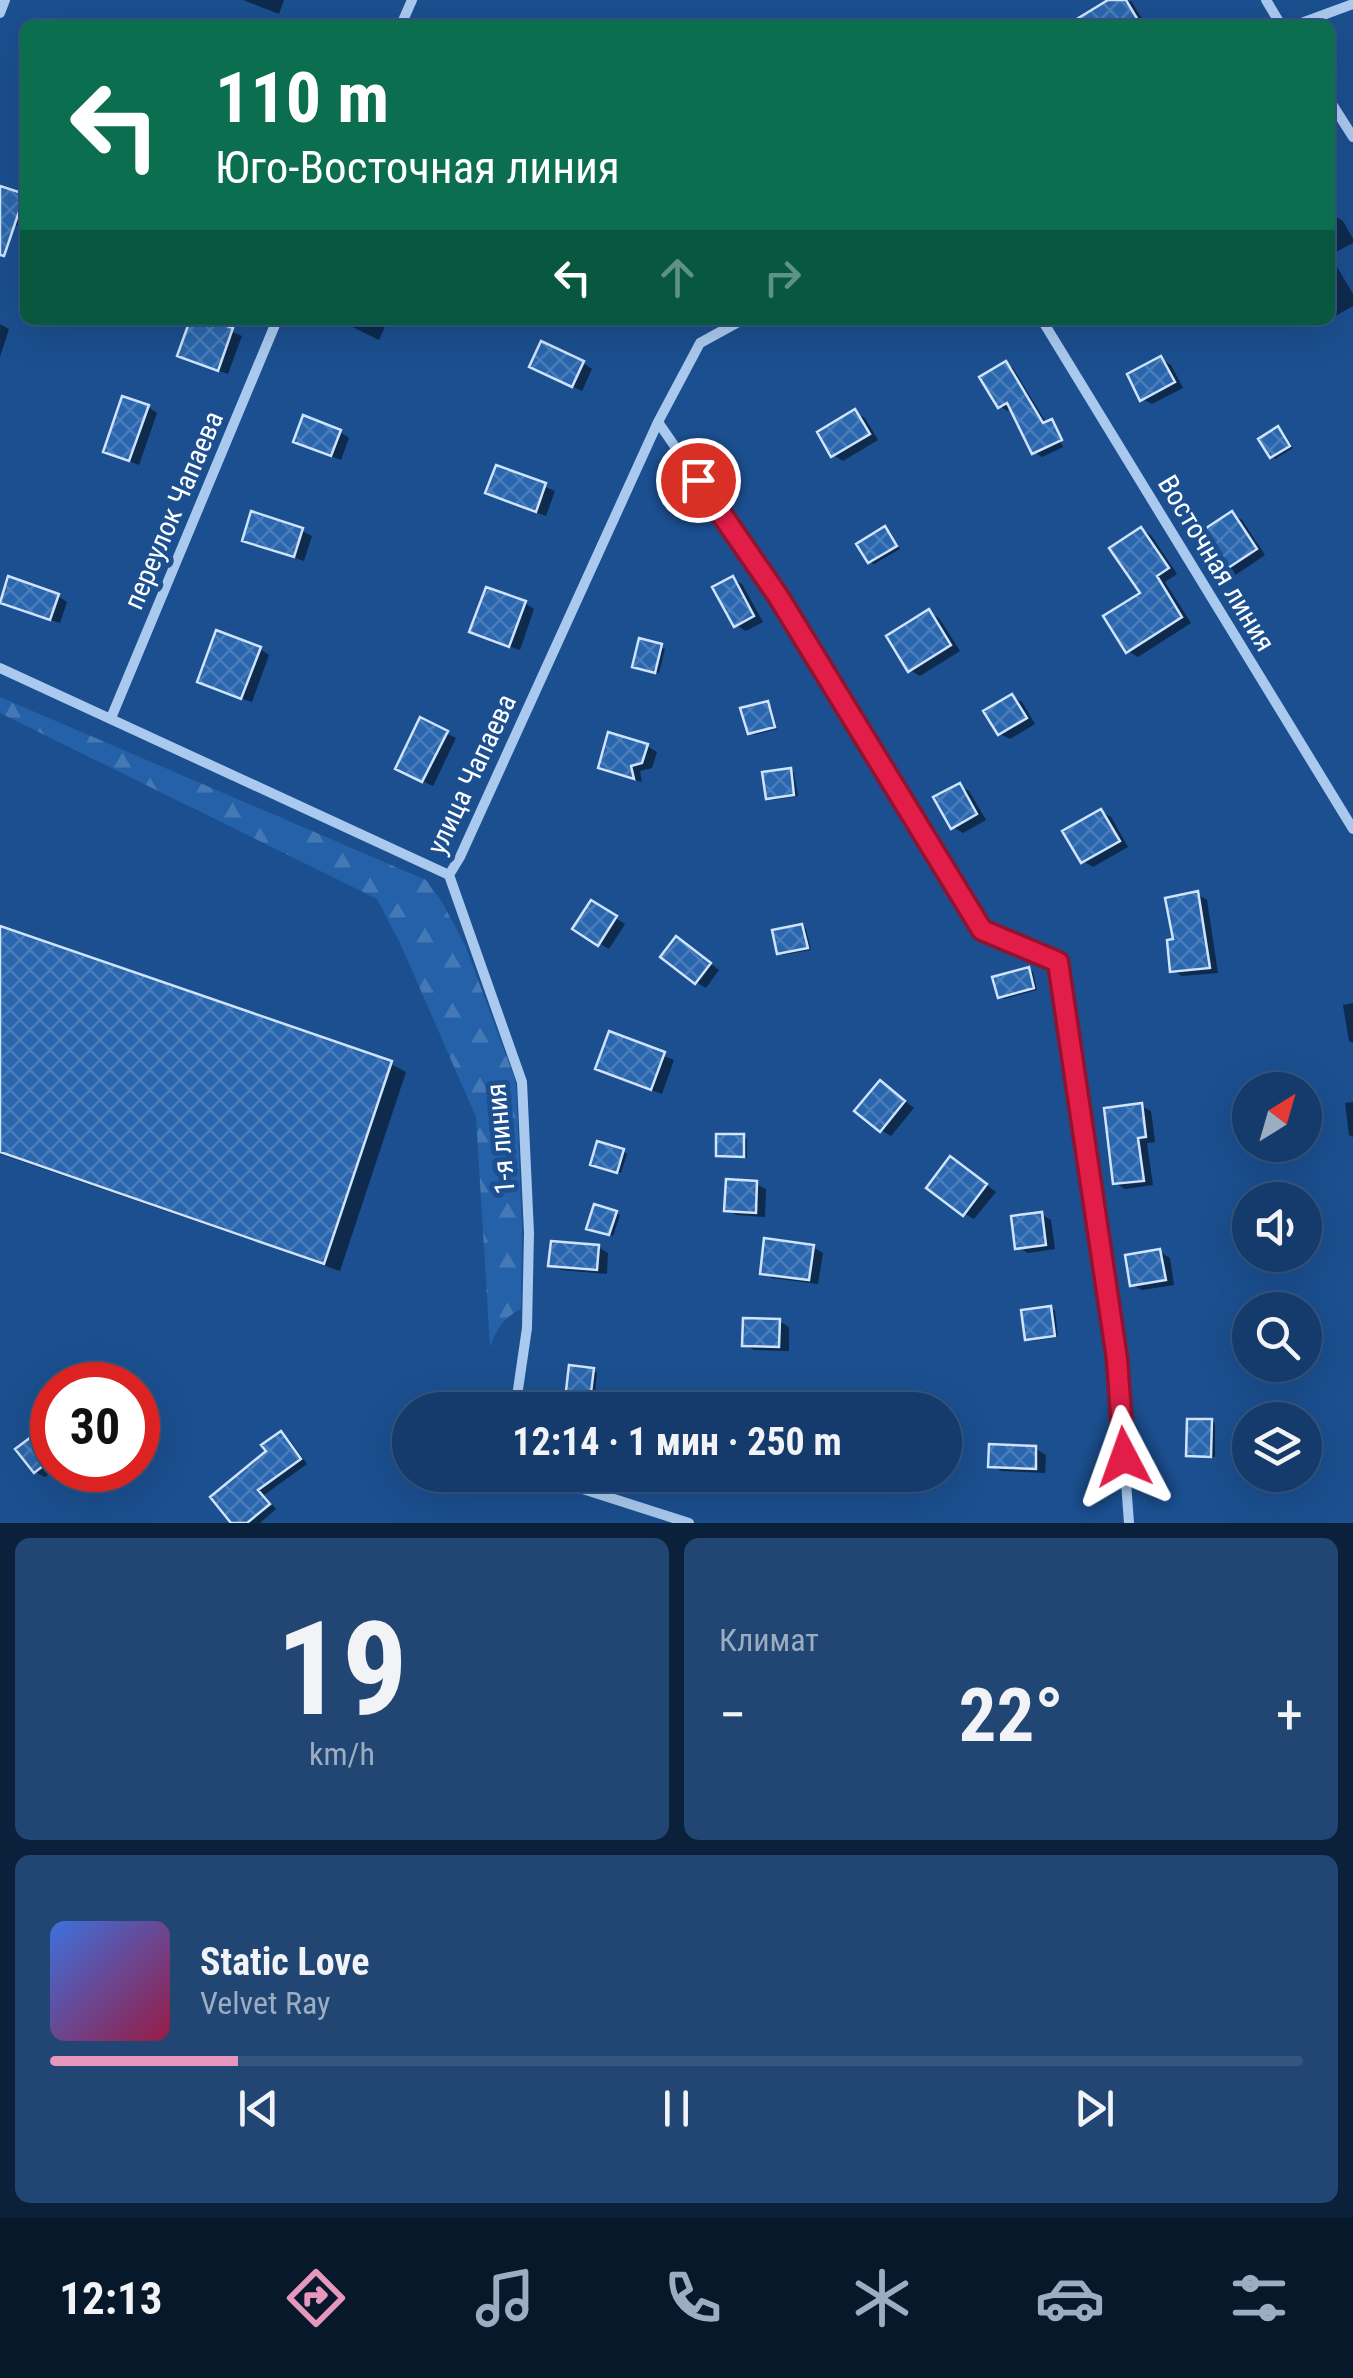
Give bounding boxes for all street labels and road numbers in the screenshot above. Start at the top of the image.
street label: переулок Чапаева [117,406,230,614]
street label: Восточная линия [1151,469,1282,657]
street label: улица Чапаева [420,689,523,859]
street label: 1-я линия [479,1082,522,1196]

